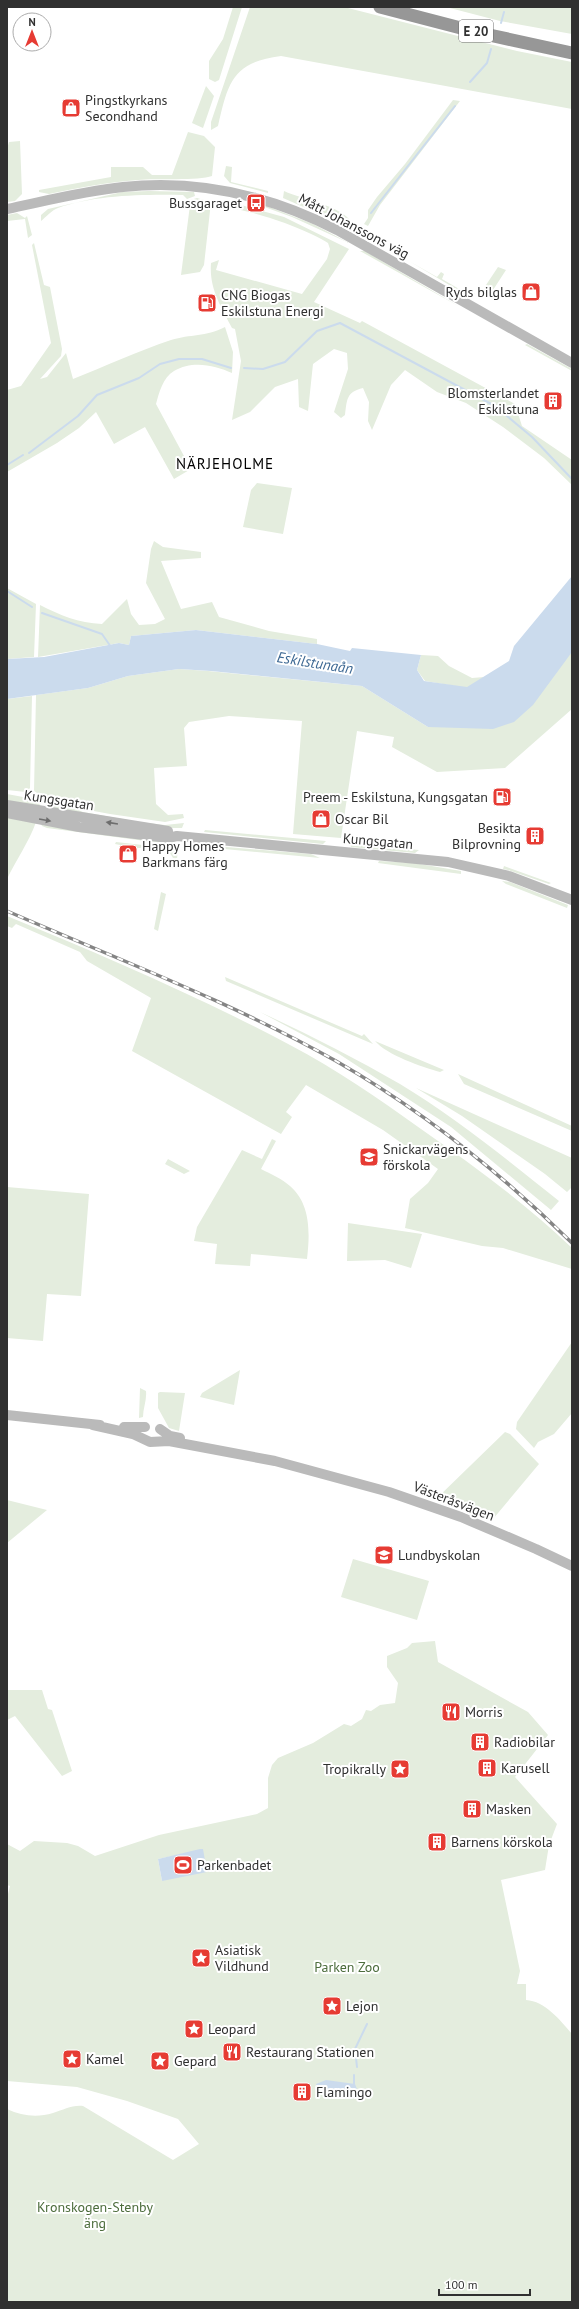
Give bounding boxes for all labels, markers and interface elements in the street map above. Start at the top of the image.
north arrow [12,12,52,52]
text: N [28,15,36,29]
road number: E 20 [459,20,493,42]
place label: Pingstkyrkans Secondhand [85,91,168,125]
shop icon: Pingstkyrkans Secondhand [60,97,82,119]
street label: Mått Johanssons väg [296,189,412,263]
bus stop icon: Bussgaraget [245,192,267,214]
place label: Bussgaraget [169,194,242,212]
shop icon: Ryds bilglas [520,281,542,303]
place label: Ryds bilglas [446,283,517,301]
place label: CNG Biogas Eskilstuna Energi [221,286,324,320]
fuel station icon: CNG Biogas Eskilstuna Energi [196,292,218,314]
place label: Blomsterlandet Eskilstuna [447,384,539,418]
building icon: Blomsterlandet Eskilstuna [542,390,564,412]
district label: NÄRJEHOLME [176,454,274,473]
water label: Eskilstunaån [276,647,355,678]
street label: Kungsgatan [23,786,95,814]
fuel station icon: Preem - Eskilstuna, Kungsgatan [491,786,513,808]
place label: Preem - Eskilstuna, Kungsgatan [303,788,488,806]
shop icon: Oscar Bil [310,808,332,830]
place label: Oscar Bil [335,810,388,828]
one-way arrow [39,818,51,824]
one-way arrow [106,819,118,825]
place label: Besikta Bilprovning [452,819,521,853]
building icon: Besikta Bilprovning [524,825,546,847]
street label: Kungsgatan [342,829,414,853]
place label: Happy Homes Barkmans färg [142,837,228,871]
shop icon: Happy Homes Barkmans färg [117,843,139,865]
place label: Snickarvägens förskola [383,1140,469,1174]
school or university icon: Snickarvägens förskola [358,1146,380,1168]
street label: Västeråsvägen [410,1477,497,1525]
school or university icon: Lundbyskolan [373,1544,395,1566]
place label: Lundbyskolan [398,1546,480,1564]
restaurant icon: Morris [440,1701,462,1723]
place label: Morris [465,1703,503,1721]
building icon: Radiobilar [469,1731,491,1753]
place label: Radiobilar [494,1733,555,1751]
building icon: Karusell [476,1757,498,1779]
place icon: Tropikrally [389,1758,411,1780]
place label: Karusell [501,1759,550,1777]
place label: Tropikrally [323,1760,386,1778]
building icon: Masken [461,1798,483,1820]
place label: Masken [486,1800,531,1818]
building icon: Barnens körskola [426,1831,448,1853]
place label: Barnens körskola [451,1833,553,1851]
sports icon: Parkenbadet [172,1854,194,1876]
place label: Parkenbadet [197,1856,271,1874]
place label: Asiatisk Vildhund [214,1941,269,1975]
place icon: Asiatisk Vildhund [190,1947,212,1969]
park label: Parken Zoo [314,1958,380,1976]
place icon: Lejon [321,1995,343,2017]
place label: Lejon [346,1997,378,2015]
place icon: Leopard [183,2018,205,2040]
place label: Leopard [208,2020,256,2038]
restaurant icon: Restaurang Stationen [221,2041,243,2063]
place label: Restaurang Stationen [246,2043,374,2061]
place icon: Kamel [61,2048,83,2070]
place label: Kamel [86,2050,124,2068]
place icon: Gepard [149,2050,171,2072]
place label: Gepard [174,2052,217,2070]
building icon: Flamingo [291,2081,313,2103]
place label: Flamingo [316,2083,372,2101]
park label: Kronskogen-Stenby äng [37,2198,153,2232]
scale bar [439,2271,530,2297]
text: 100 m [445,2277,478,2292]

